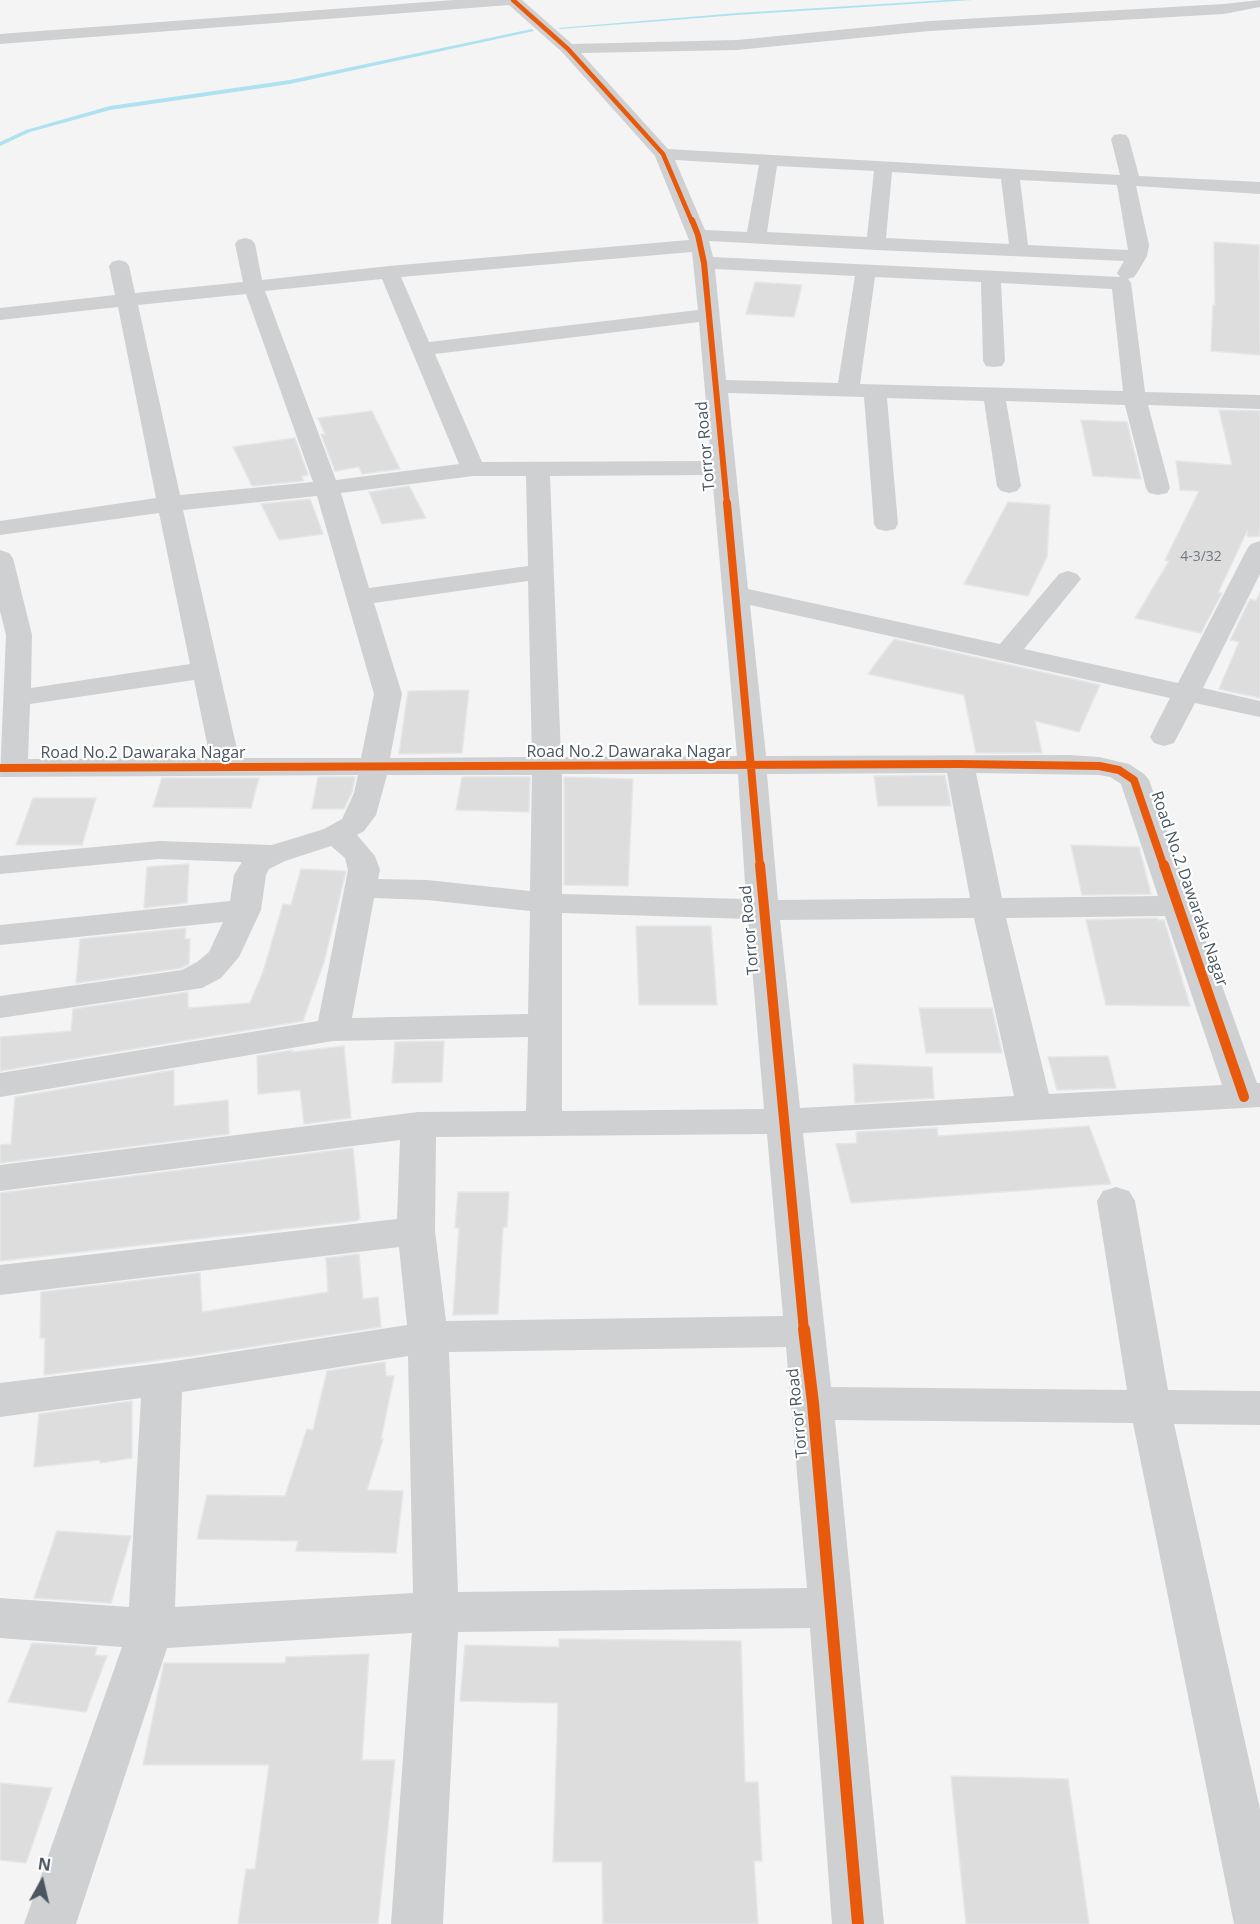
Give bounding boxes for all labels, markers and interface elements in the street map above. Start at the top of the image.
street label: Torror Road [693,400,719,492]
house number: 4-3/32 [1180,549,1222,565]
street label: Road No.2 Dawaraka Nagar [526,742,732,762]
street label: Road No.2 Dawaraka Nagar [40,743,246,763]
street label: Road No.2 Dawaraka Nagar [1147,789,1231,989]
street label: Torror Road [737,884,763,976]
street label: Torror Road [784,1367,812,1459]
north arrow [12,1852,72,1912]
text: N [37,1852,52,1876]

